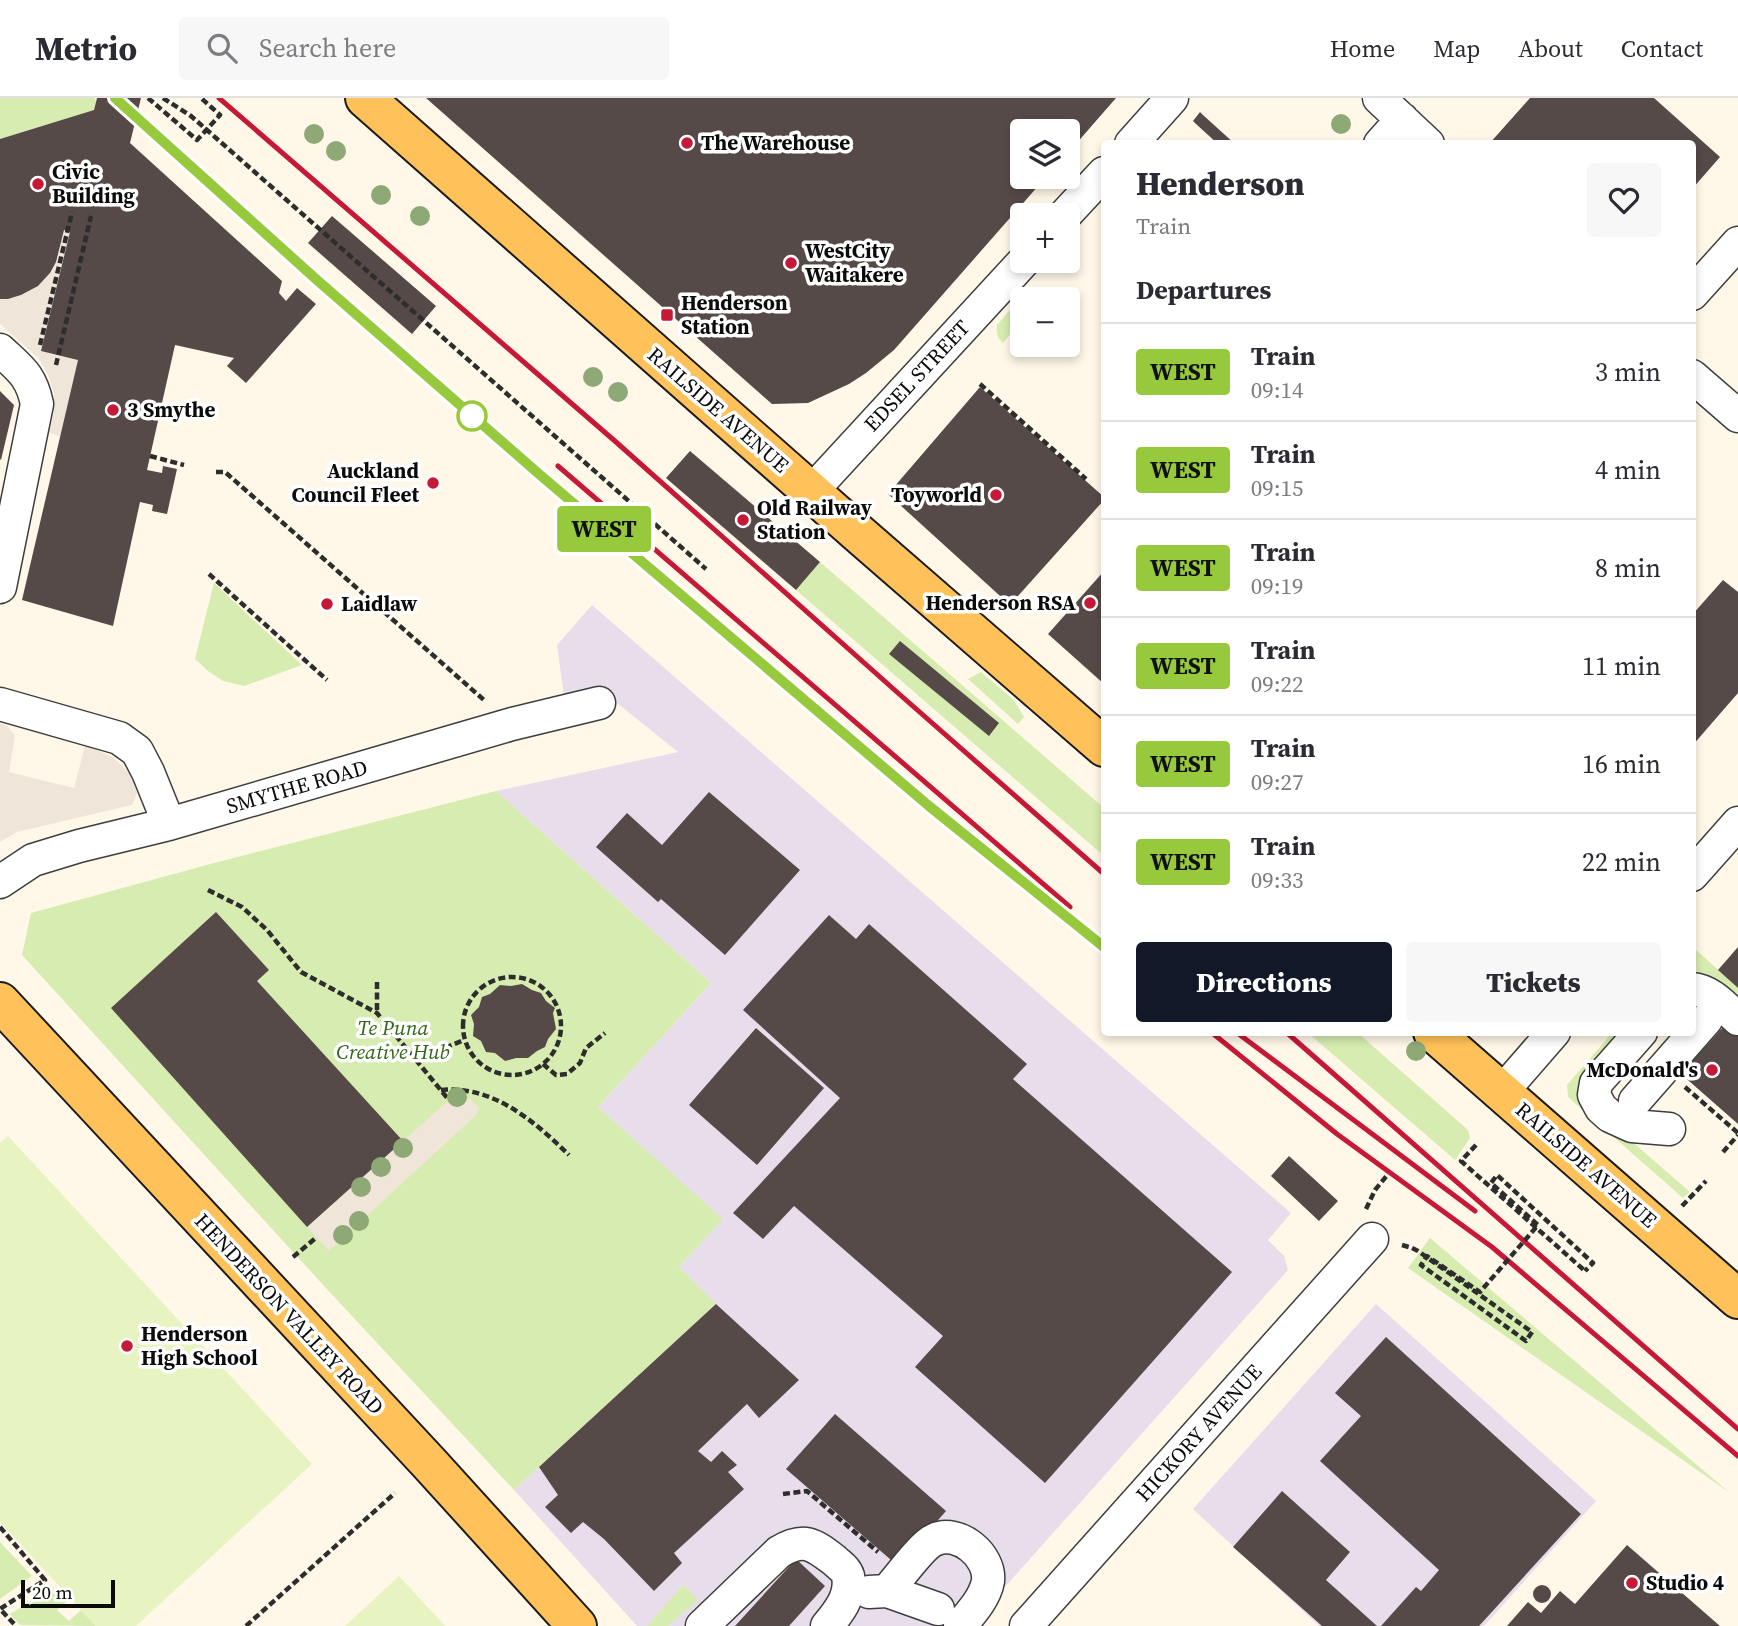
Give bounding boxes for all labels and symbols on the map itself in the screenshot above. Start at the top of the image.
place label: The Warehouse [701,128,850,157]
marker: The Warehouse [679,135,695,151]
place label: Civic Building [52,157,136,210]
marker: Civic Building [30,176,46,192]
place label: WestCity Waitakere [805,236,904,289]
marker: WestCity Waitakere [783,255,799,271]
place label: Henderson Station [681,288,788,341]
marker: Henderson Station [659,307,675,323]
street label: EDSEL STREET [857,313,976,438]
street label: RAILSIDE AVENUE [641,340,795,479]
place label: 3 Smythe [127,395,215,424]
unlabelled marker [457,401,487,431]
marker: 3 Smythe [105,402,121,418]
place label: Auckland Council Fleet [292,456,420,509]
marker: Auckland Council Fleet [425,475,441,491]
place label: Toyworld [891,480,983,509]
marker: Toyworld [988,487,1004,503]
place label: Old Railway Station [757,493,873,546]
line badge: WEST [555,506,653,552]
marker: Old Railway Station [735,512,751,528]
place label: Henderson RSA [926,588,1076,617]
place label: Laidlaw [341,589,418,618]
marker: Henderson RSA [1082,595,1098,611]
marker: Laidlaw [319,596,335,612]
street label: SMYTHE ROAD [223,753,371,821]
park label: Te Puna Creative Hub [336,1013,450,1066]
place label: McDonald's [1586,1055,1698,1084]
marker: McDonald's [1704,1062,1720,1078]
street label: RAILSIDE AVENUE [1509,1095,1663,1234]
street label: HENDERSON VALLEY ROAD [188,1207,390,1421]
place label: Henderson High School [141,1319,258,1372]
marker: Henderson High School [119,1338,135,1354]
street label: HICKORY AVENUE [1129,1358,1268,1508]
place label: Studio 4 [1646,1568,1724,1597]
marker: Studio 4 [1624,1575,1640,1591]
scale bar [21,1577,116,1609]

